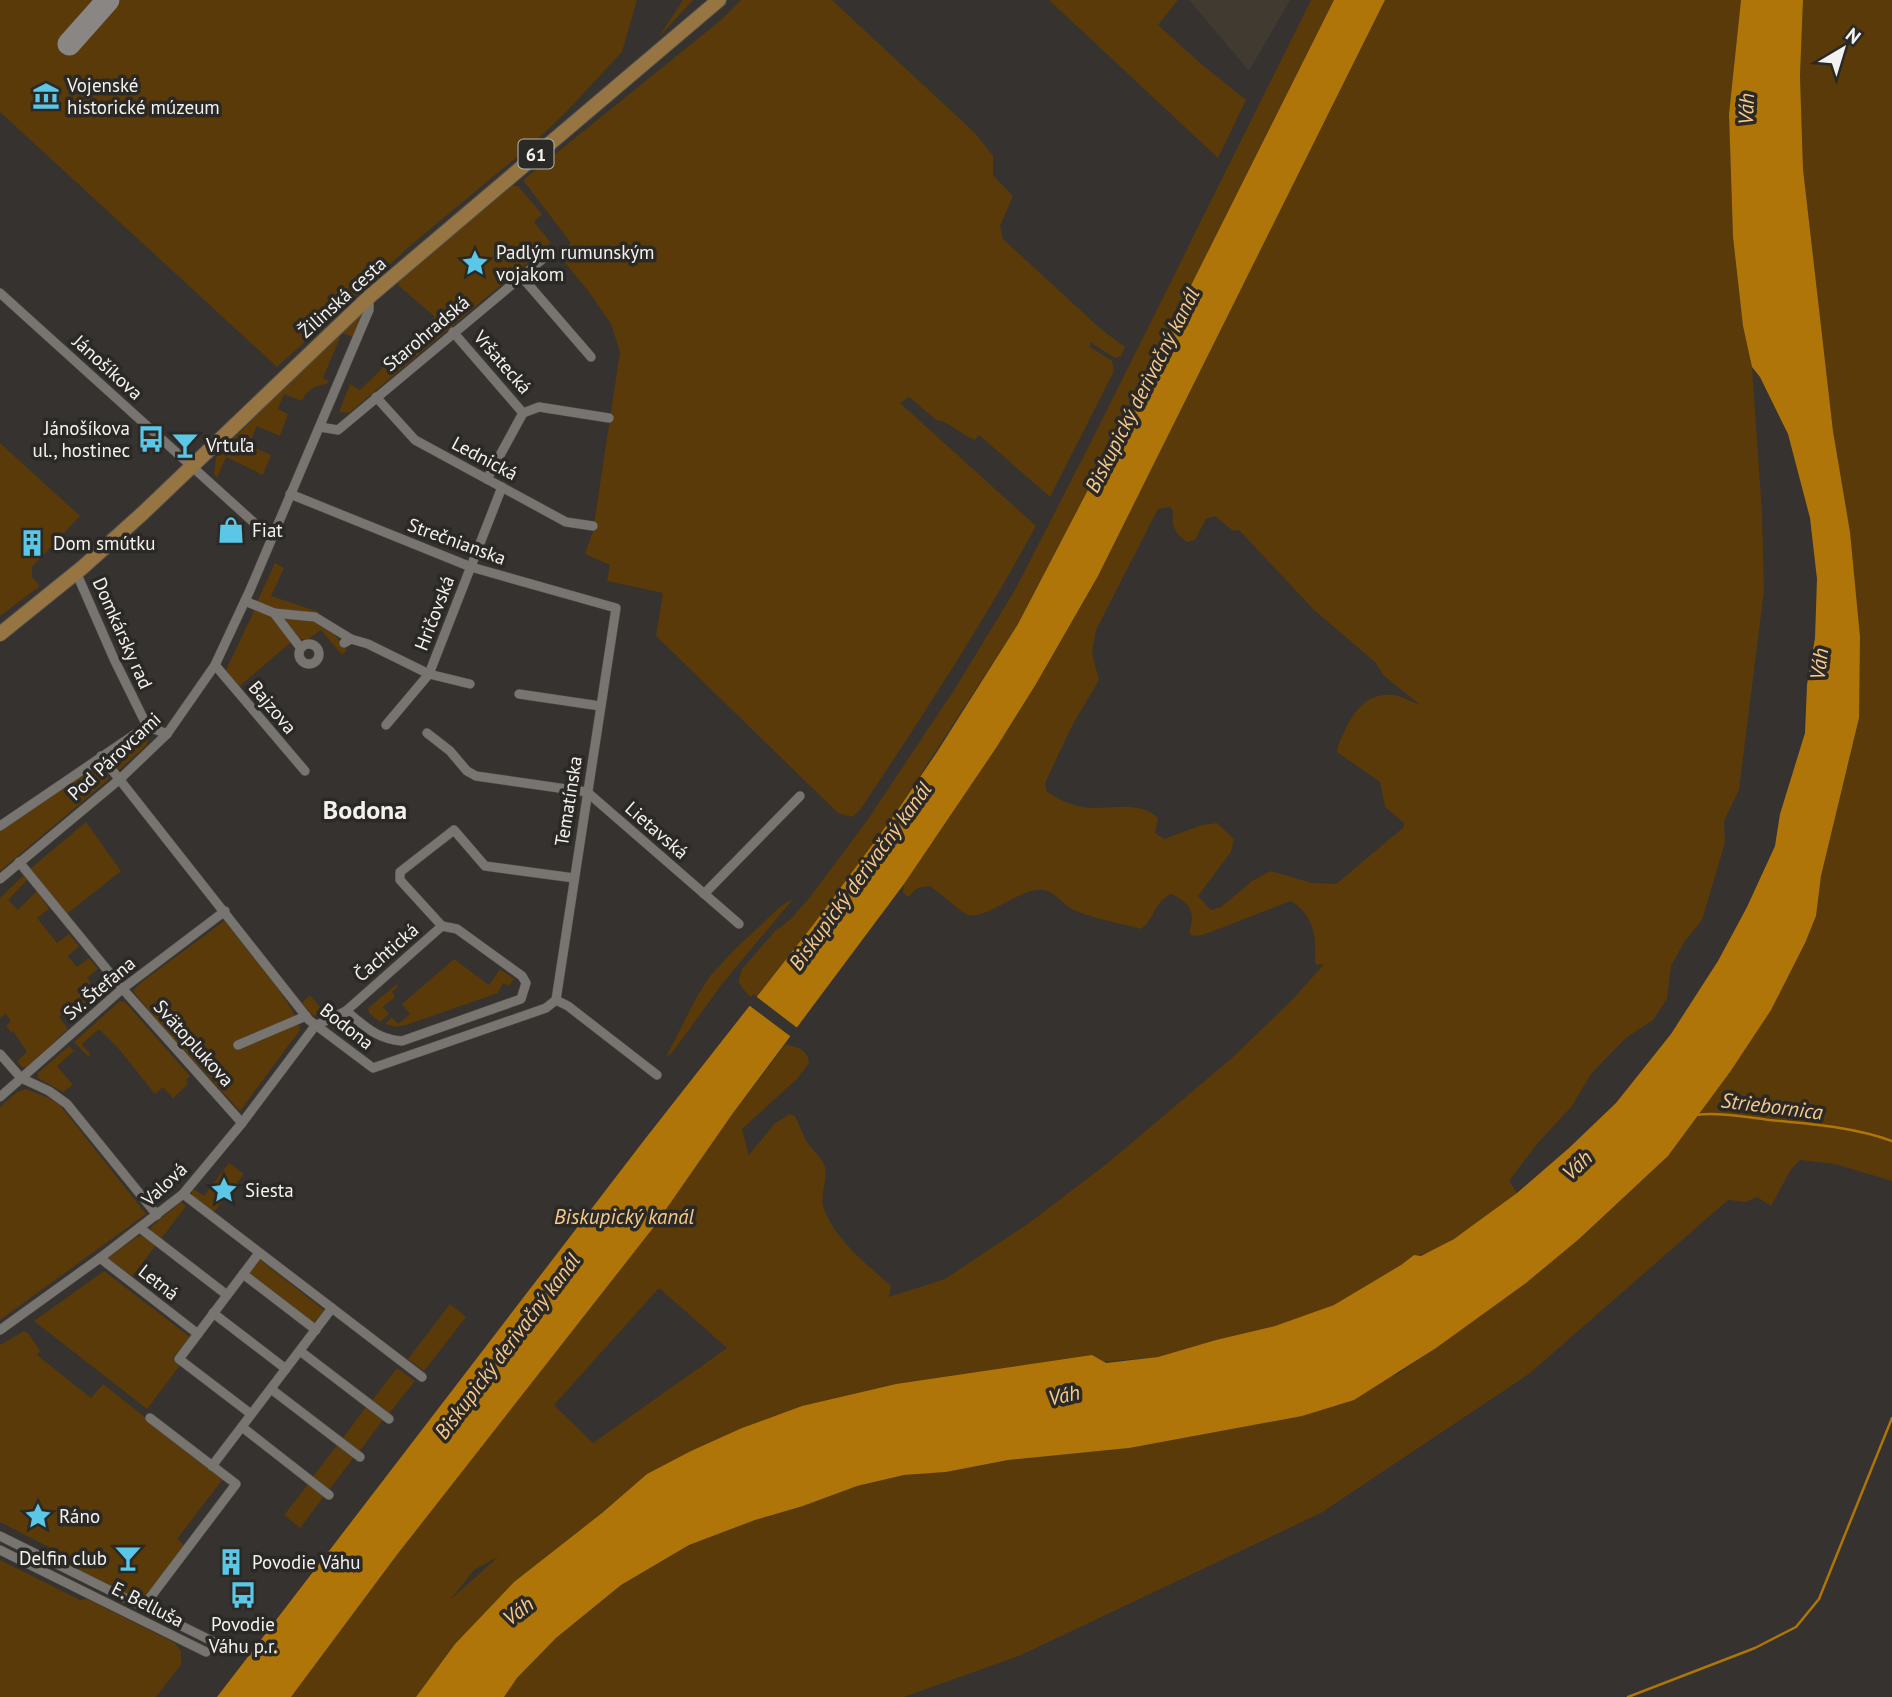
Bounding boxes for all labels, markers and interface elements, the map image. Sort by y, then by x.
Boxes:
north arrow [1808,14,1878,84]
text: N [1841,22,1866,49]
place label: Vojenské historické múzeum [66,73,220,119]
museum icon: Vojenské historické múzeum [31,81,61,111]
water label: Váh [1732,93,1760,125]
road number: 61 [518,140,554,168]
place label: Padlým rumunským vojakom [496,240,655,286]
place icon: Padlým rumunským vojakom [460,248,490,278]
street label: Žilinská cesta [293,251,391,343]
water label: Biskupický derivačný kanál [1079,283,1206,497]
street label: Starohradská [378,290,474,376]
street label: Vršatecká [468,325,537,399]
street label: Jánošíkova [67,329,148,405]
place label: Jánošíkova ul., hostinec [33,416,130,462]
bus stop icon: Jánošíkova ul., hostinec [136,424,166,454]
bar icon: Vrtuľa [170,430,200,460]
street label: Lednická [448,431,522,485]
place label: Vrtuľa [205,433,255,457]
street label: Strečnianska [405,512,509,570]
shop icon: Fiat [216,515,246,545]
place label: Fiat [252,518,283,542]
building icon: Dom smútku [17,528,47,558]
place label: Dom smútku [53,531,156,555]
street label: Hričovská [409,572,459,654]
street label: Domkársky rad [88,574,158,692]
water label: Váh [1804,646,1834,682]
street label: Bajzova [244,675,302,739]
street label: Pod Párovcami [62,707,166,805]
street label: Tematínska [549,754,587,848]
water label: Biskupický derivačný kanál [783,776,938,975]
district label: Bodona [323,793,407,826]
street label: Lietavská [620,796,694,864]
street label: Čachtická [349,918,423,986]
street label: Sv. Štefana [58,951,140,1025]
street label: Svätoplukova [149,995,239,1091]
street label: Bodona [315,998,379,1054]
water label: Striebornica [1720,1086,1825,1126]
water label: Váh [1556,1144,1598,1186]
street label: Valová [136,1157,192,1212]
place icon: Siesta [209,1175,239,1205]
place label: Siesta [245,1178,294,1202]
water label: Biskupický kanál [554,1203,694,1230]
water label: Biskupický derivačný kanál [428,1247,586,1444]
street label: Letná [134,1259,184,1305]
water label: Váh [1046,1378,1082,1412]
place icon: Ráno [23,1501,53,1531]
place label: Ráno [59,1504,100,1528]
bar icon: Delfin club [113,1543,143,1573]
place label: Delfin club [19,1546,107,1570]
building icon: Povodie Váhu [216,1547,246,1577]
place label: Povodie Váhu [252,1550,360,1574]
street label: E. Belluša [108,1576,188,1632]
bus stop icon: Povodie Váhu p.r. [228,1580,258,1610]
water label: Váh [497,1591,539,1631]
place label: Povodie Váhu p.r. [208,1612,277,1658]

